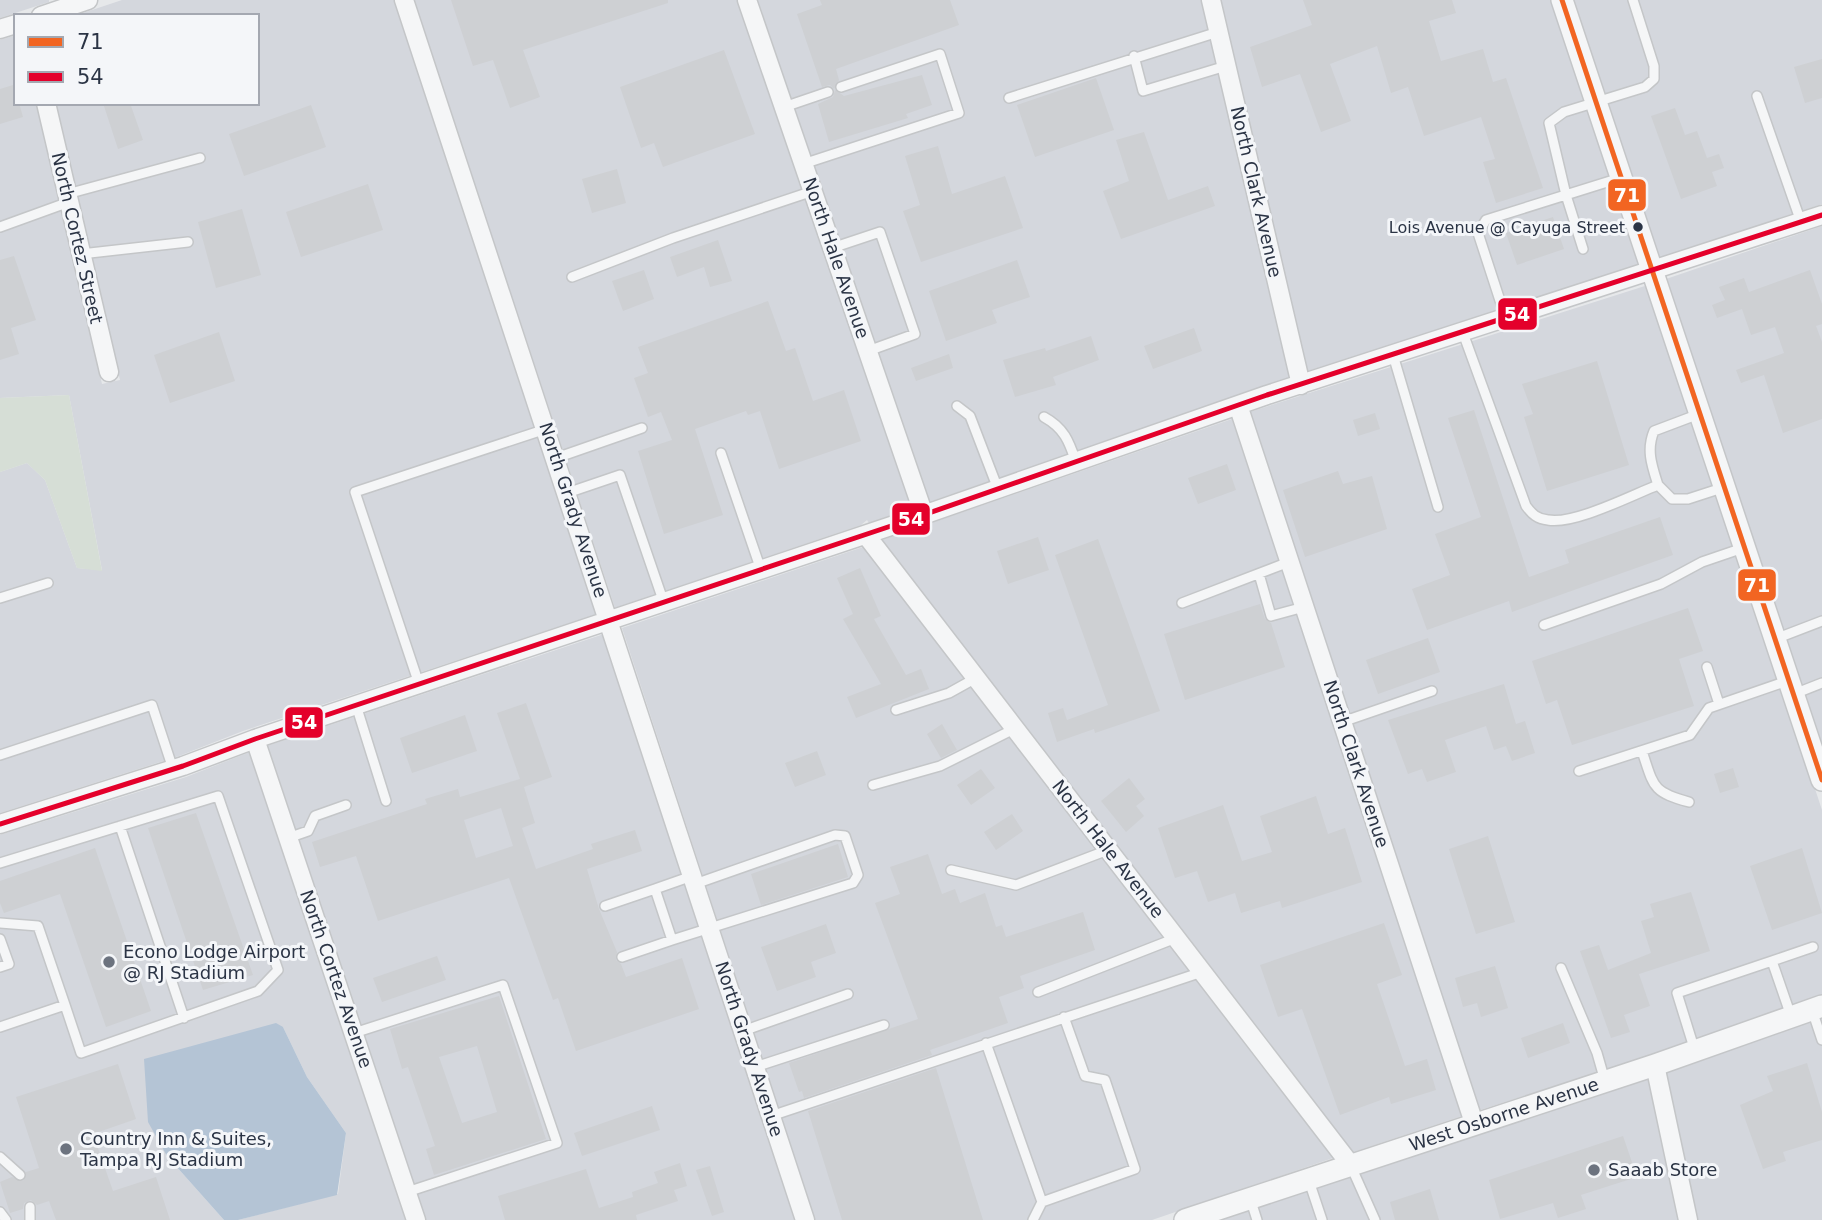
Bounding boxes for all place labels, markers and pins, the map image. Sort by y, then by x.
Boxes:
place label: Lois Avenue @ Cayuga Street [1389,218,1625,237]
marker: Lois Avenue @ Cayuga Street [1631,220,1645,234]
place label: Econo Lodge Airport @ RJ Stadium [123,941,305,983]
marker: Econo Lodge Airport @ RJ Stadium [101,954,117,970]
place label: Country Inn & Suites, Tampa RJ Stadium [79,1128,272,1170]
marker: Country Inn & Suites, Tampa RJ Stadium [58,1141,74,1157]
place label: Saaab Store [1608,1159,1717,1180]
marker: Saaab Store [1586,1162,1602,1178]

